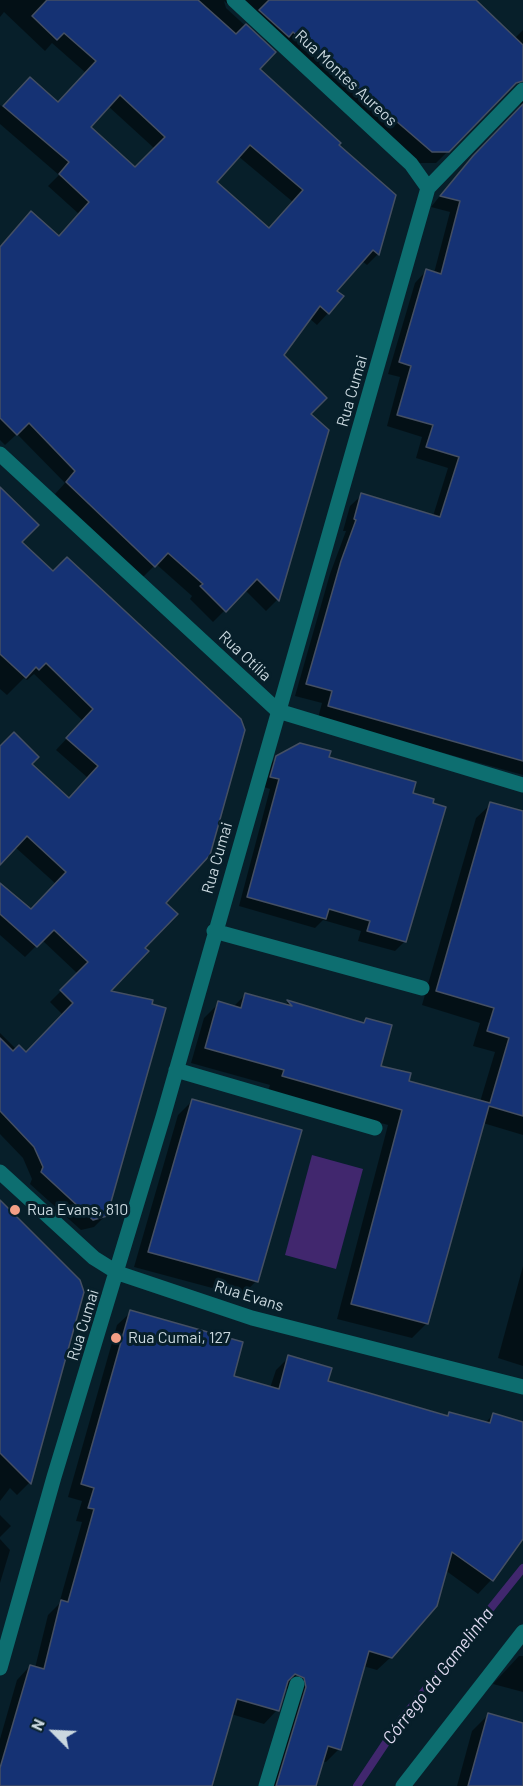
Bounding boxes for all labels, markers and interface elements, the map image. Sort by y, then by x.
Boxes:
street label: Rua Montes Aureos [291,26,401,130]
street label: Rua Cumai [333,353,371,429]
street label: Rua Otília [215,627,275,685]
street label: Rua Cumai [198,820,236,896]
place label: Rua Evans, 810 [27,1200,128,1220]
marker: Rua Evans, 810 [8,1203,22,1217]
street label: Rua Evans [212,1276,286,1316]
street label: Rua Cumai [63,1287,103,1363]
place label: Rua Cumai, 127 [128,1328,231,1348]
marker: Rua Cumai, 127 [109,1331,123,1345]
water label: Córrego da Gamelinha [378,1603,498,1749]
north arrow [24,1702,84,1762]
text: N [26,1716,48,1733]

